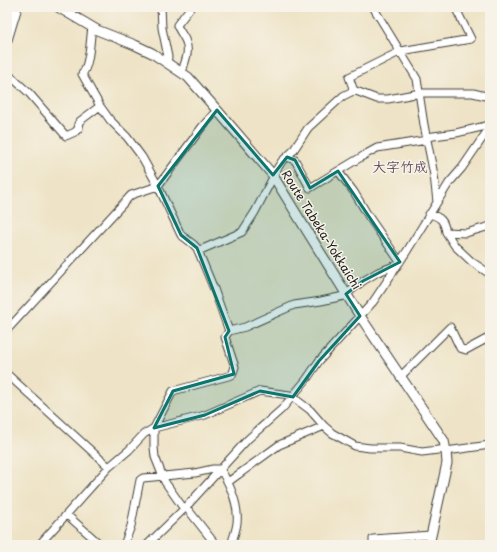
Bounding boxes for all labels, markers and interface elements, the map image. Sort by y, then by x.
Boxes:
district label: 大字竹成 [372,156,428,177]
street label: Route Tabeka-Yokkaichi [278,166,366,293]

